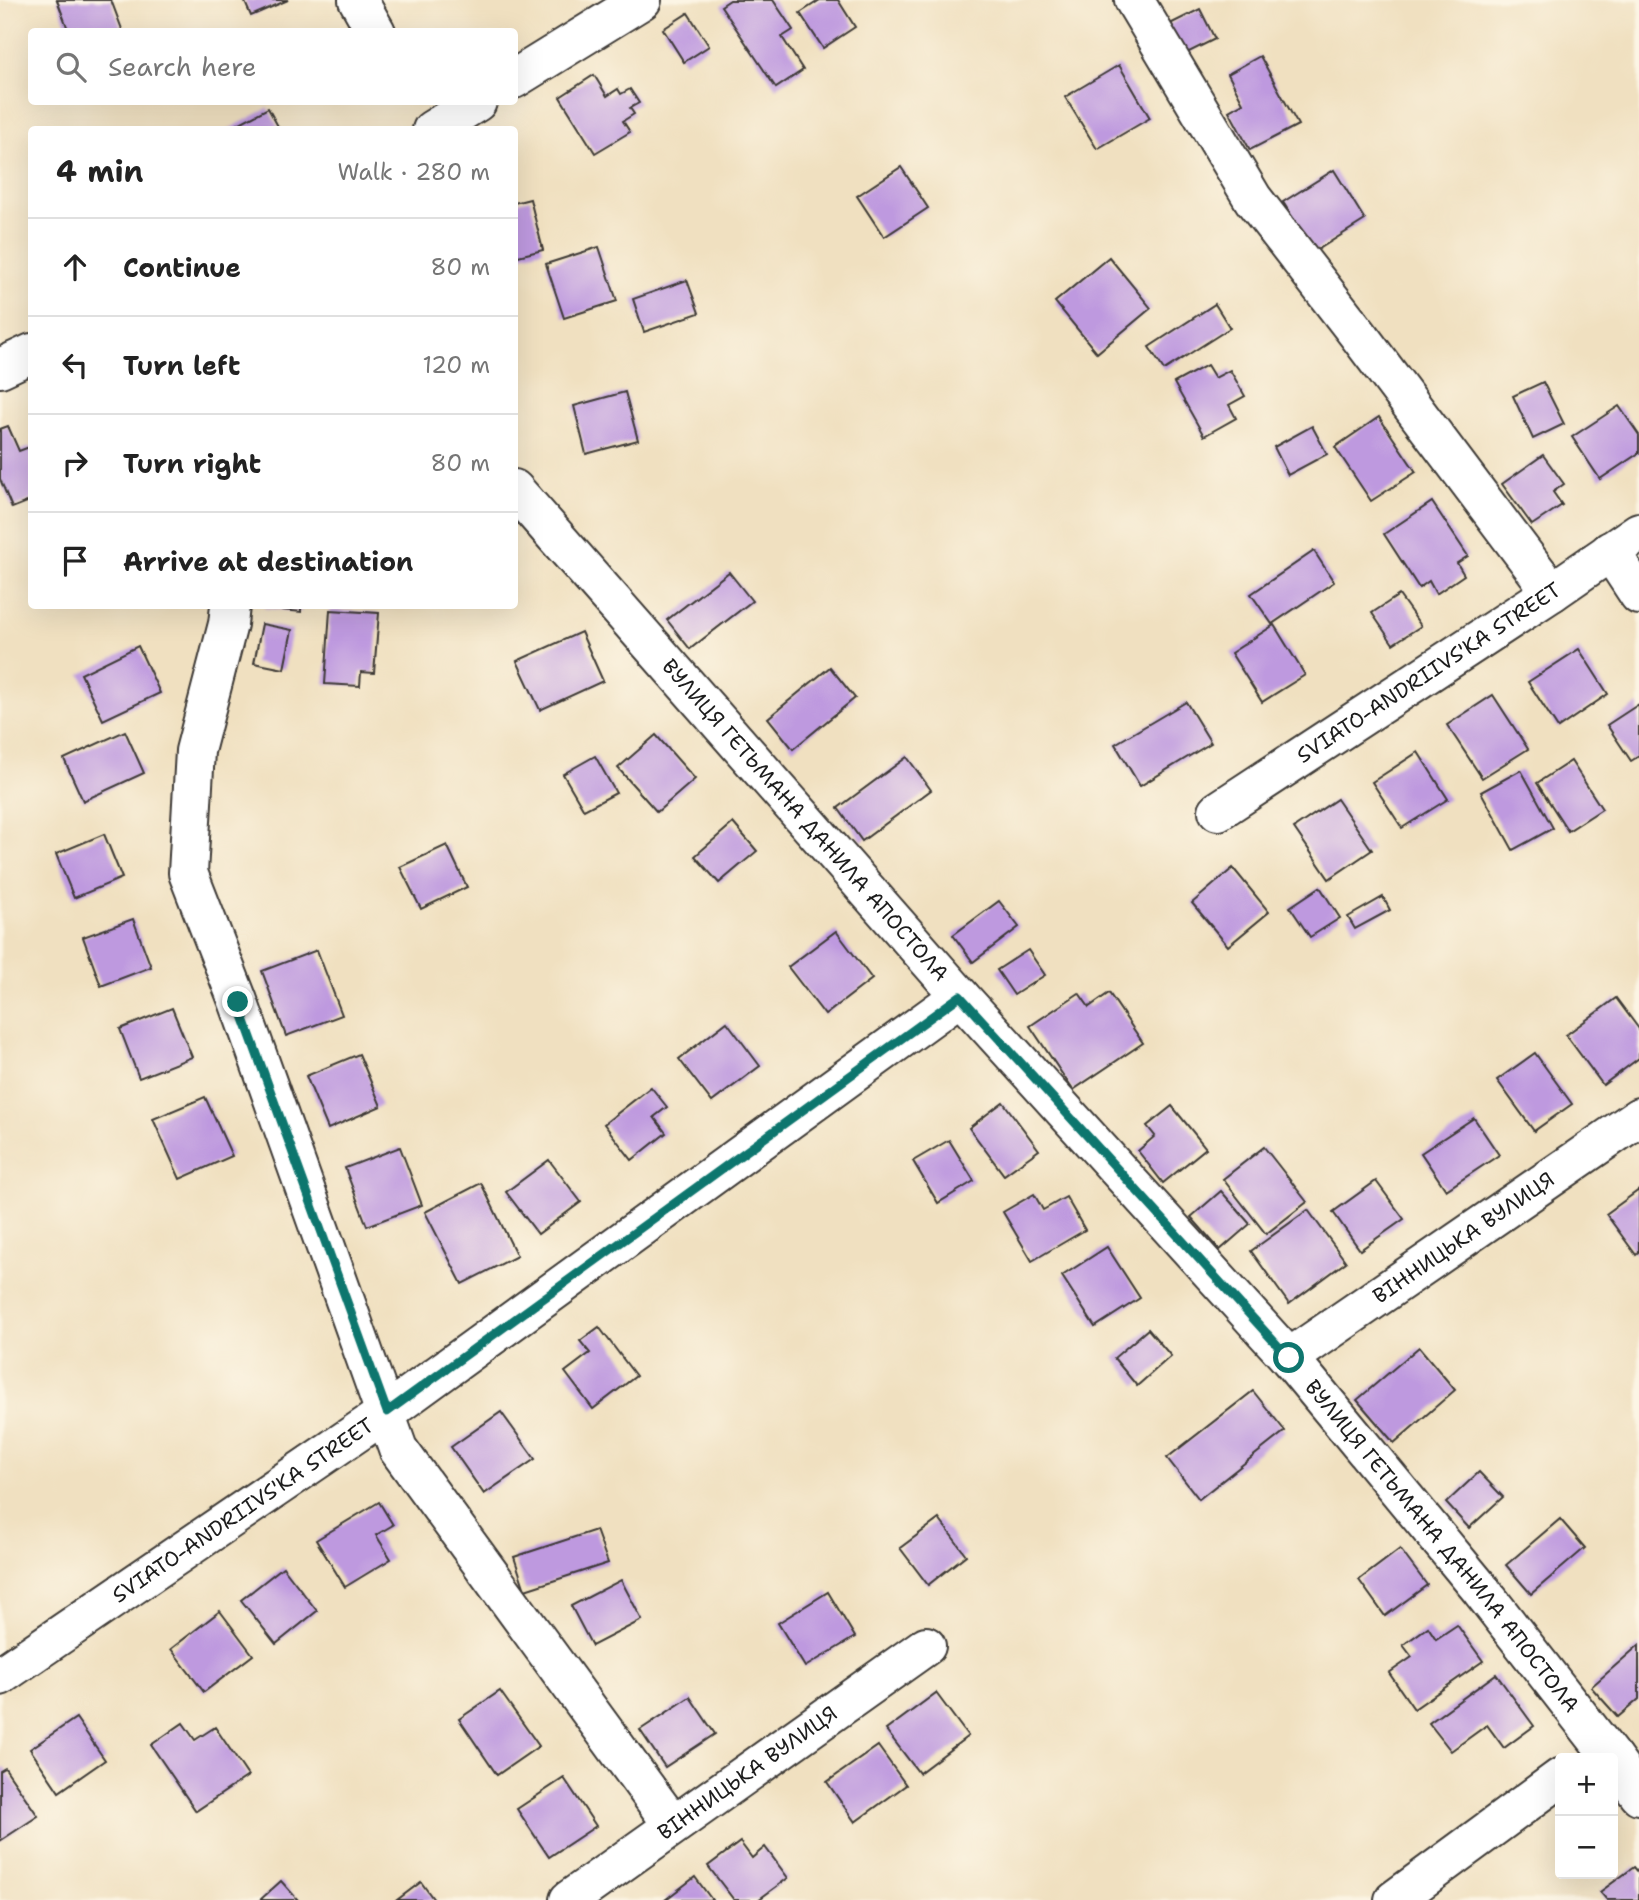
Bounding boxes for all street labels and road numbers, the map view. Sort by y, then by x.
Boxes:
street label: SVIATO-ANDRIIVS'KA STREET [1291,576,1566,770]
street label: ВУЛИЦЯ ГЕТЬМАНА ДАНИЛА АПОСТОЛА [656,653,955,987]
street label: ВІННИЦЬКА ВУЛИЦЯ [1367,1165,1560,1310]
street label: ВУЛИЦЯ ГЕТЬМАНА ДАНИЛА АПОСТОЛА [1299,1374,1585,1718]
street label: SVIATO-ANDRIIVS'KA STREET [107,1411,379,1609]
street label: ВІННИЦЬКА ВУЛИЦЯ [652,1700,843,1847]

